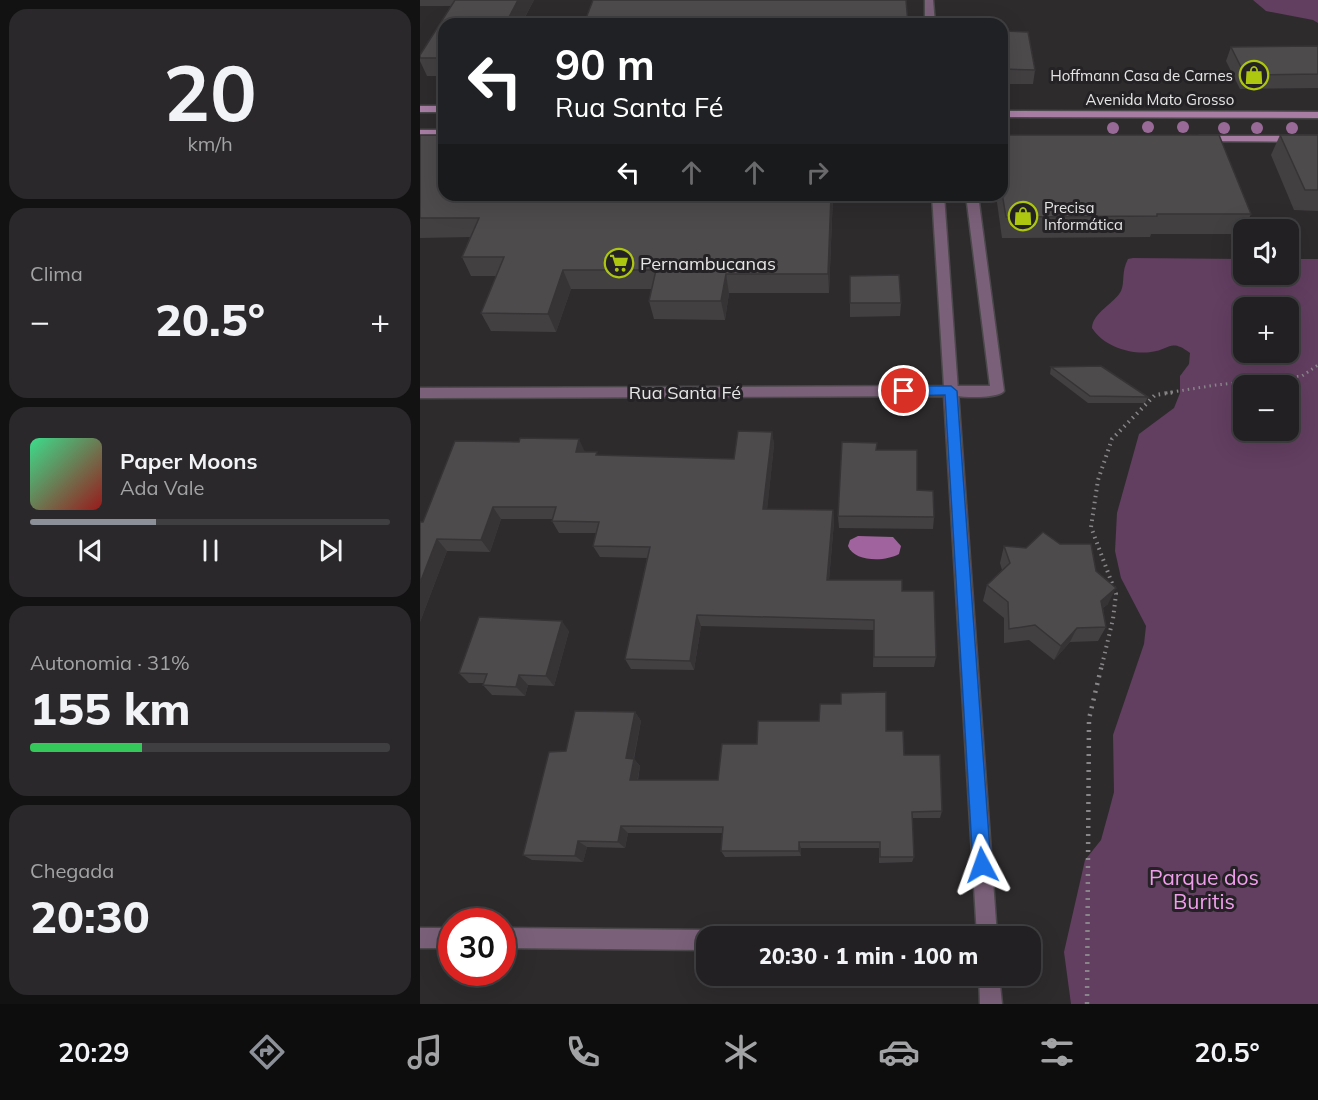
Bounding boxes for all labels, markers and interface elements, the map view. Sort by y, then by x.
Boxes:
text: 90 m [555,38,655,91]
icon: left [456,42,534,120]
text: 20 [163,43,257,141]
shop icon: Hoffmann Casa de Carnes [1238,59,1270,91]
place label: Hoffmann Casa de Carnes [1050,66,1233,85]
text: Rua Santa Fé [555,90,723,124]
street label: Avenida Mato Grosso [1086,90,1234,109]
text: km/h [187,131,233,156]
icon: left [612,156,645,189]
icon: ahead [675,156,708,189]
icon: ahead [738,156,771,189]
icon: right [801,156,834,189]
place label: Precisa Informática [1044,198,1123,234]
shop icon: Precisa Informática [1007,200,1039,232]
map controls [1233,219,1299,441]
button: sound [1233,219,1299,285]
supermarket icon: Pernambucanas [603,247,635,279]
place label: Pernambucanas [640,252,776,275]
text: Clima [30,261,83,286]
text: 20.5° [155,291,265,347]
button: + [1233,297,1299,363]
text: − [30,300,50,341]
text: + [370,300,390,341]
pin [878,365,929,416]
icon: arrive [887,374,920,407]
button: − [1233,375,1299,441]
street label: Rua Santa Fé [629,381,741,404]
text: Paper Moons [120,447,258,475]
text: Ada Vale [120,475,204,500]
icon: previous [74,534,107,567]
icon: pause [194,534,227,567]
icon: next [314,534,347,567]
text: Autonomia · 31% [30,650,190,675]
text: 155 km [30,680,191,736]
position arrow [950,833,1014,897]
text: Chegada [30,858,114,883]
park label: Parque dos Buritis [1149,864,1259,914]
text: 20:30 [30,888,150,944]
speed limit sign: 30 [438,908,516,986]
text: 20:30 · 1 min · 100 m [759,942,978,970]
icon: directions [246,1031,288,1073]
icon: music [404,1031,446,1073]
icon: phone [562,1031,604,1073]
icon: climate [720,1031,762,1073]
icon: car [878,1031,920,1073]
icon: filters [1036,1031,1078,1073]
text: 20:29 [58,1035,130,1069]
text: 20.5° [1194,1035,1260,1069]

